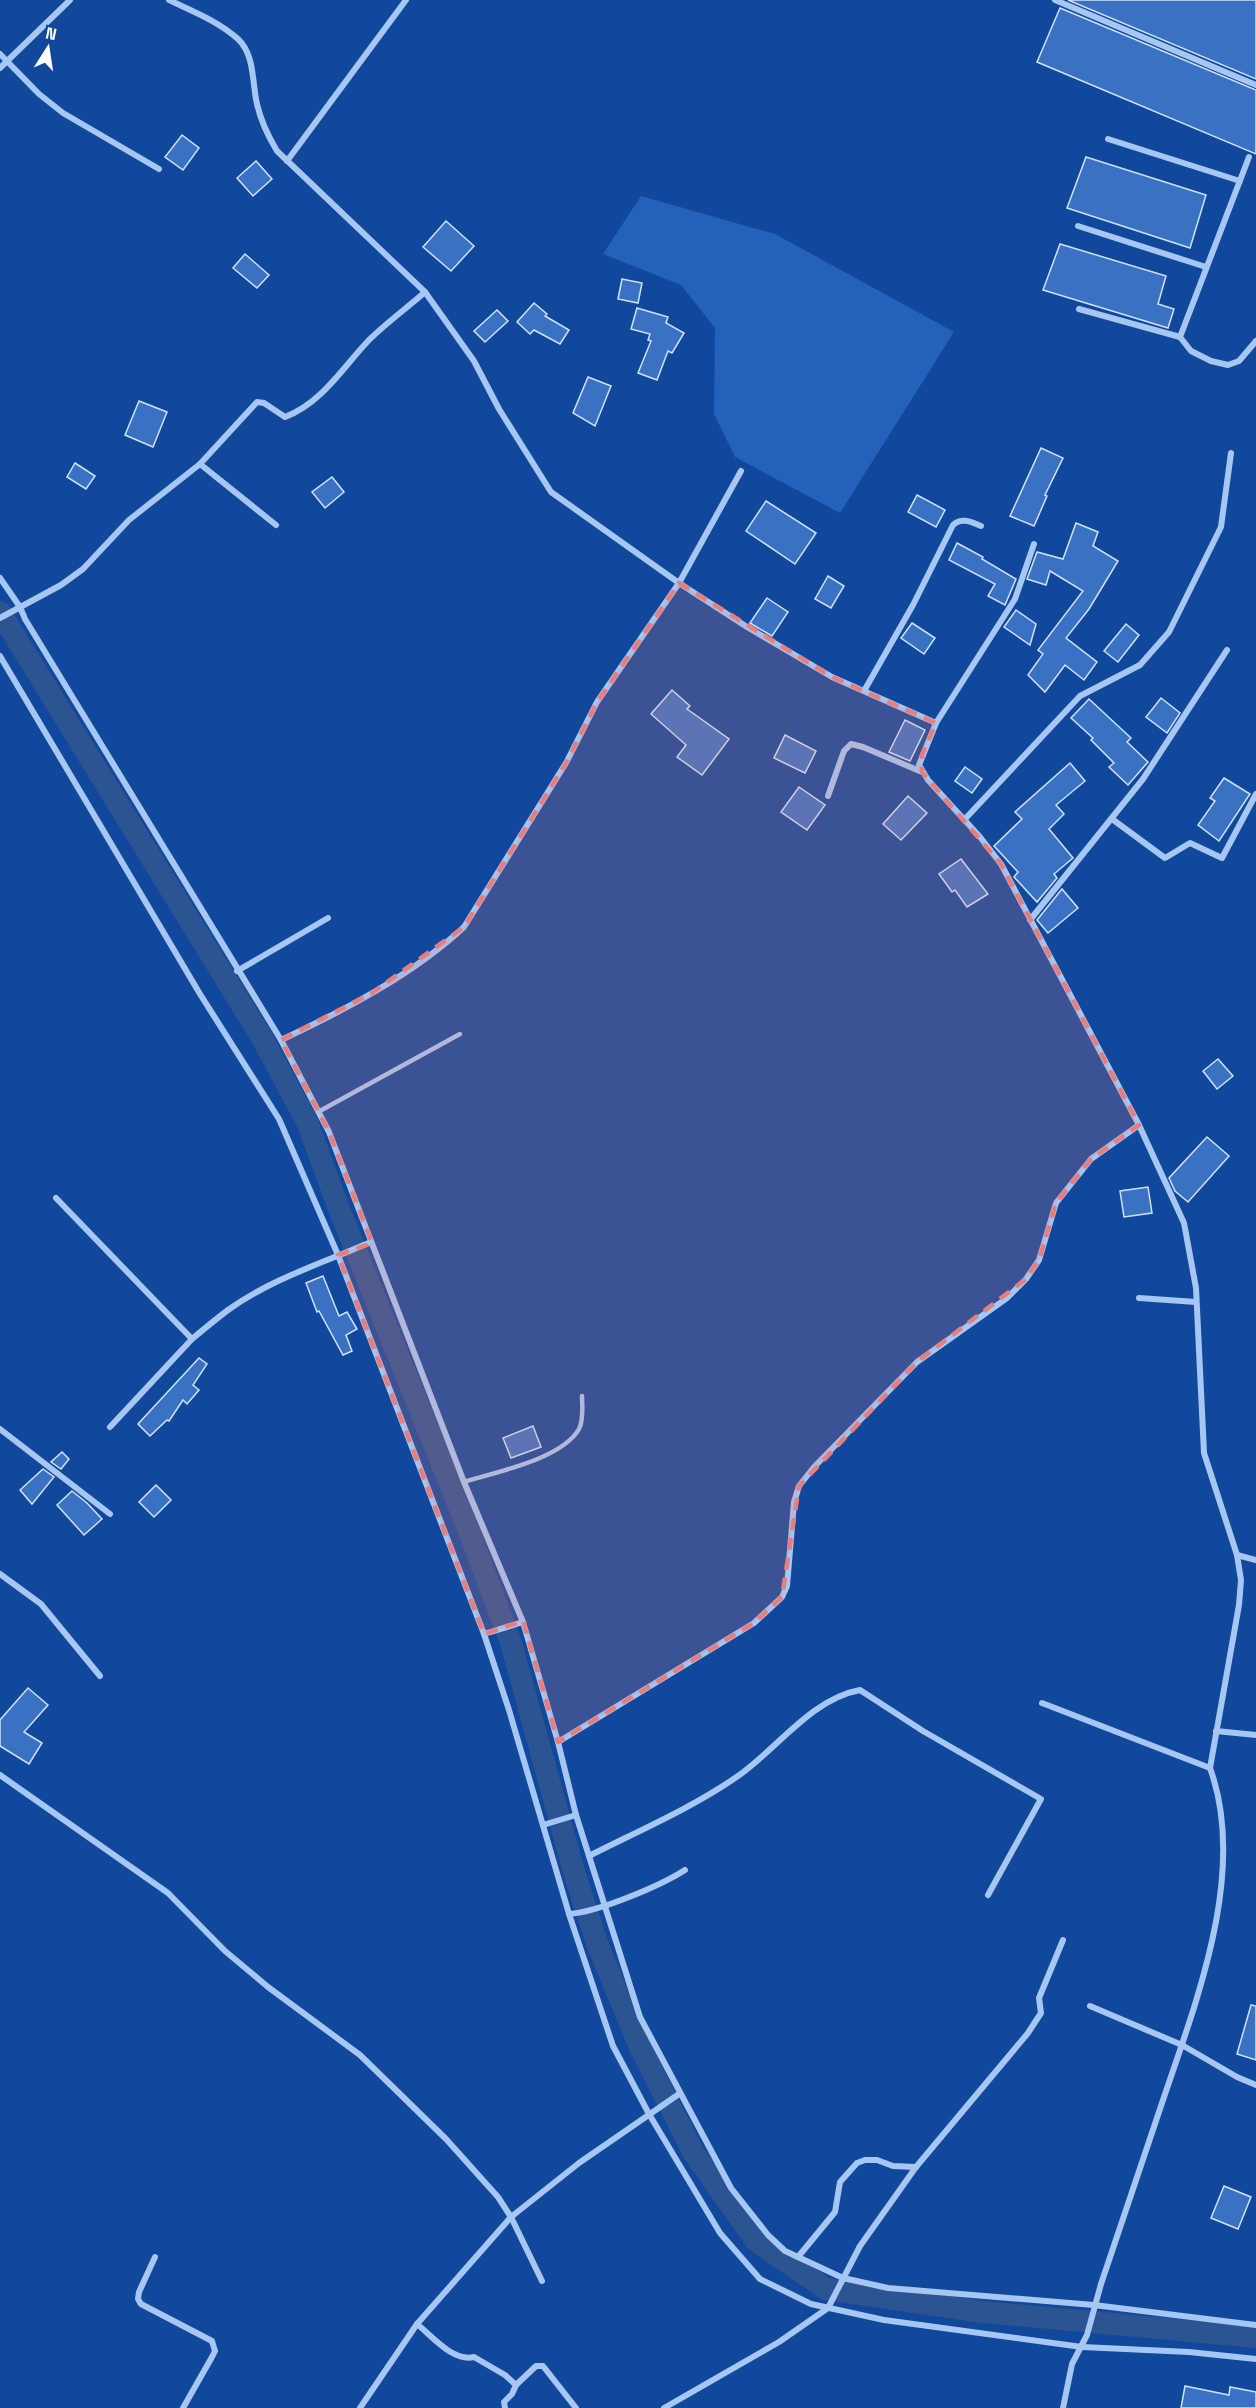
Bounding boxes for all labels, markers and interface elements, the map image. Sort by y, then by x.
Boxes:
north arrow [18,18,78,78]
text: N [44,22,58,45]

